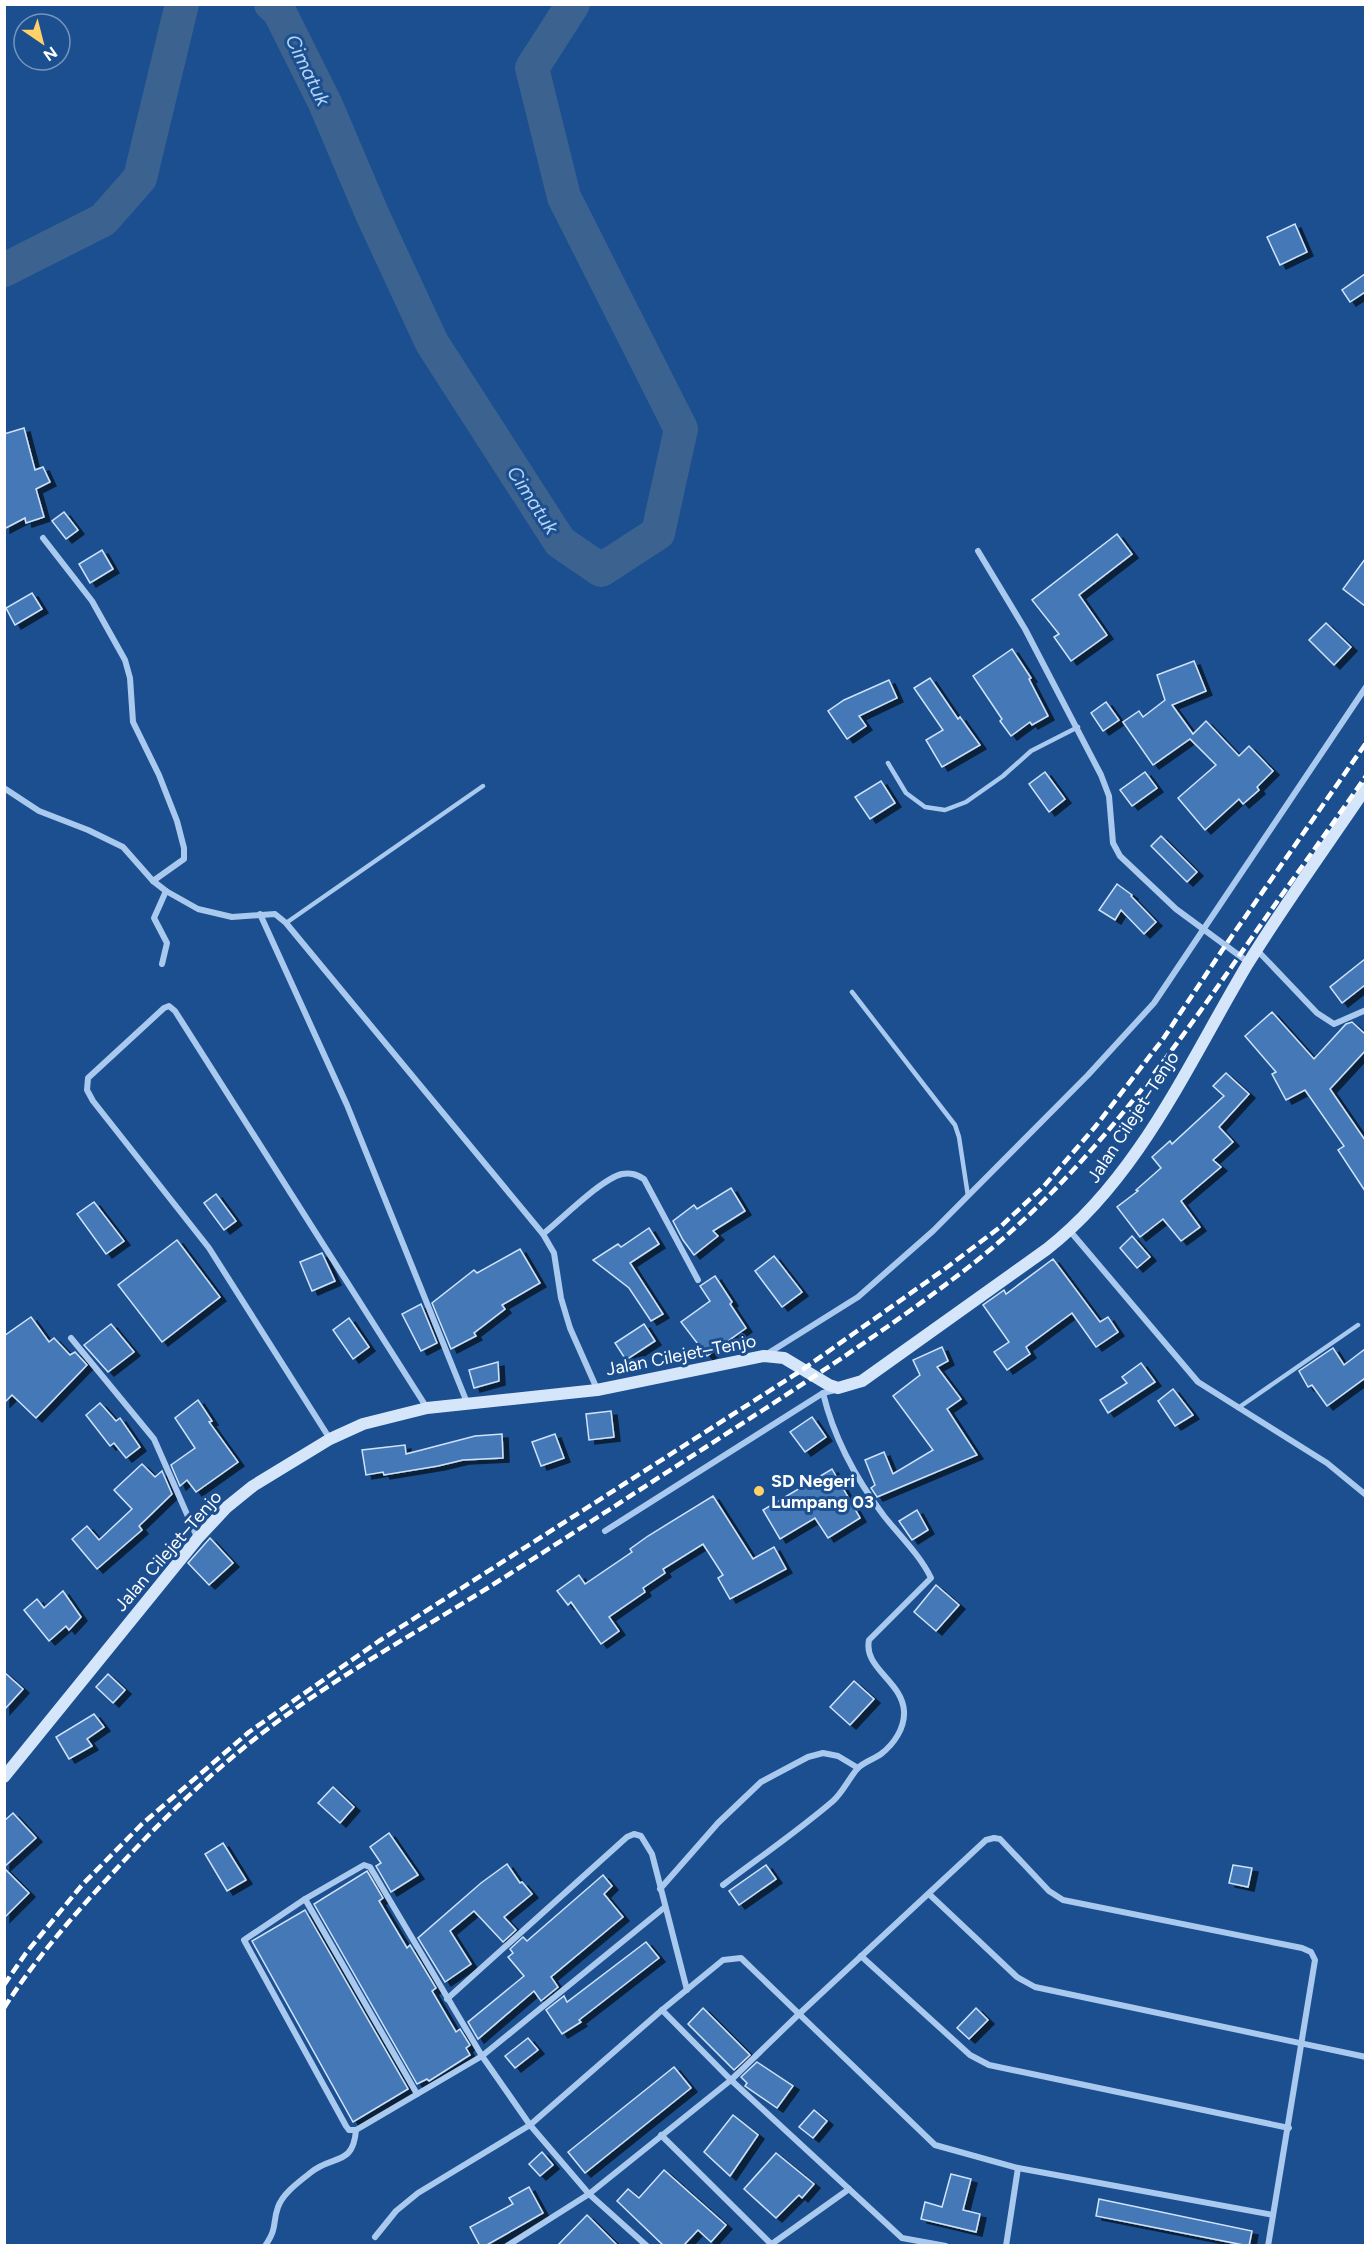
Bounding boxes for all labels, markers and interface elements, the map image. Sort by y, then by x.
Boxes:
north arrow [12,12,72,72]
water label: Cimatuk [280,30,336,111]
text: N [40,43,61,65]
water label: Cimatuk [502,461,565,540]
street label: Jalan Cilejet–Tenjo [1082,1047,1184,1187]
street label: Jalan Cilejet–Tenjo [604,1330,758,1380]
place label: SD Negeri Lumpang 03 [771,1470,874,1513]
marker: SD Negeri Lumpang 03 [752,1484,766,1498]
street label: Jalan Cilejet–Tenjo [110,1486,226,1616]

